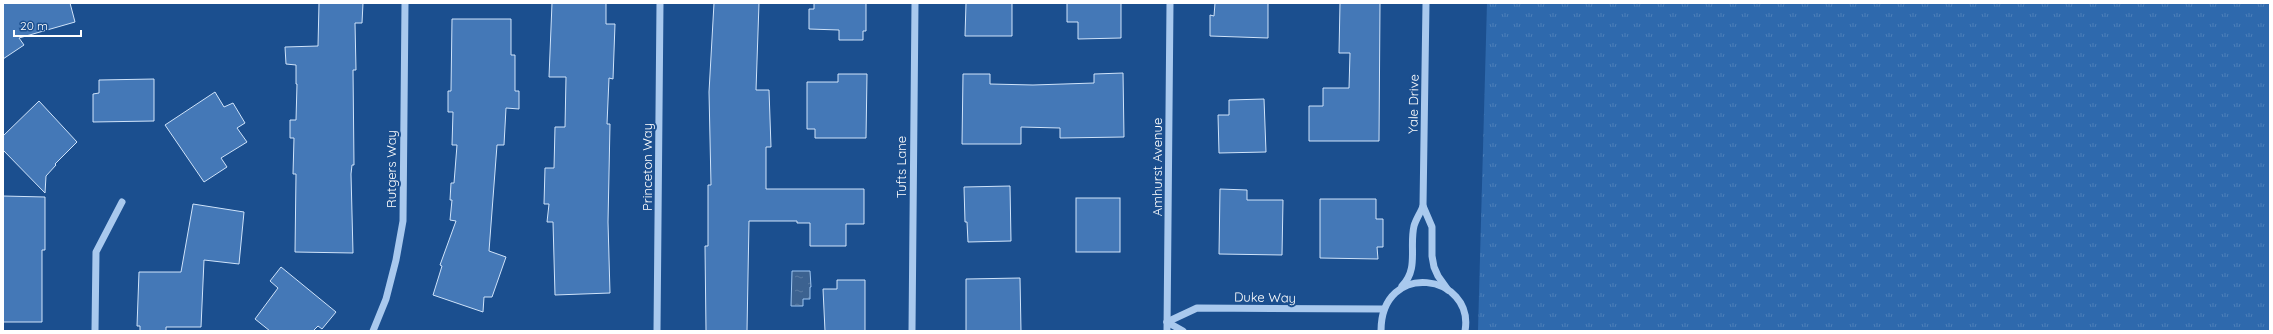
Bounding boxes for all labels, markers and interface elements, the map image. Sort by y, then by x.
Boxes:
scale bar [14,12,81,38]
text: 20 m [20,18,48,33]
street label: Yale Drive [1404,74,1422,134]
street label: Amhurst Avenue [1149,118,1165,216]
street label: Princeton Way [639,123,655,211]
street label: Rutgers Way [383,130,399,208]
street label: Tufts Lane [893,136,909,198]
street label: Duke Way [1234,288,1296,306]

